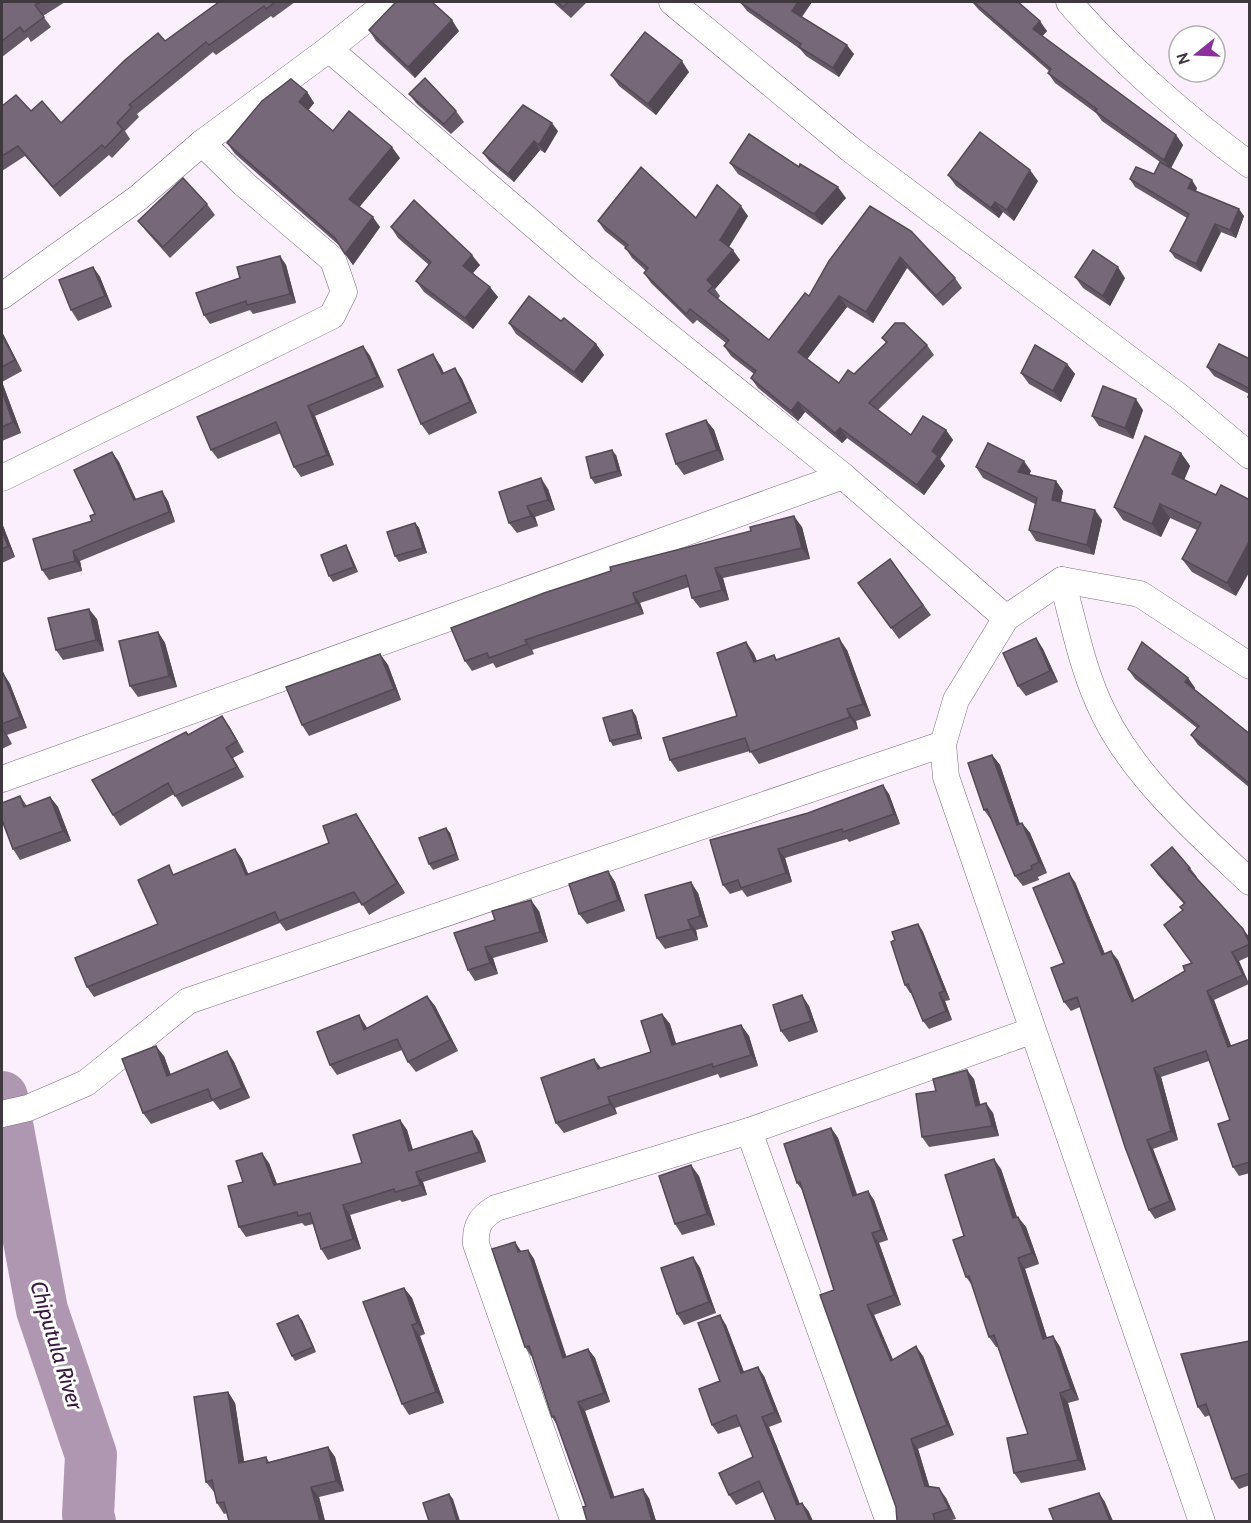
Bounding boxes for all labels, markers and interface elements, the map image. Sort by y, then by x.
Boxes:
north arrow [1167,24,1227,84]
text: N [1172,50,1194,67]
water label: Chiputula River [24,1278,89,1414]

